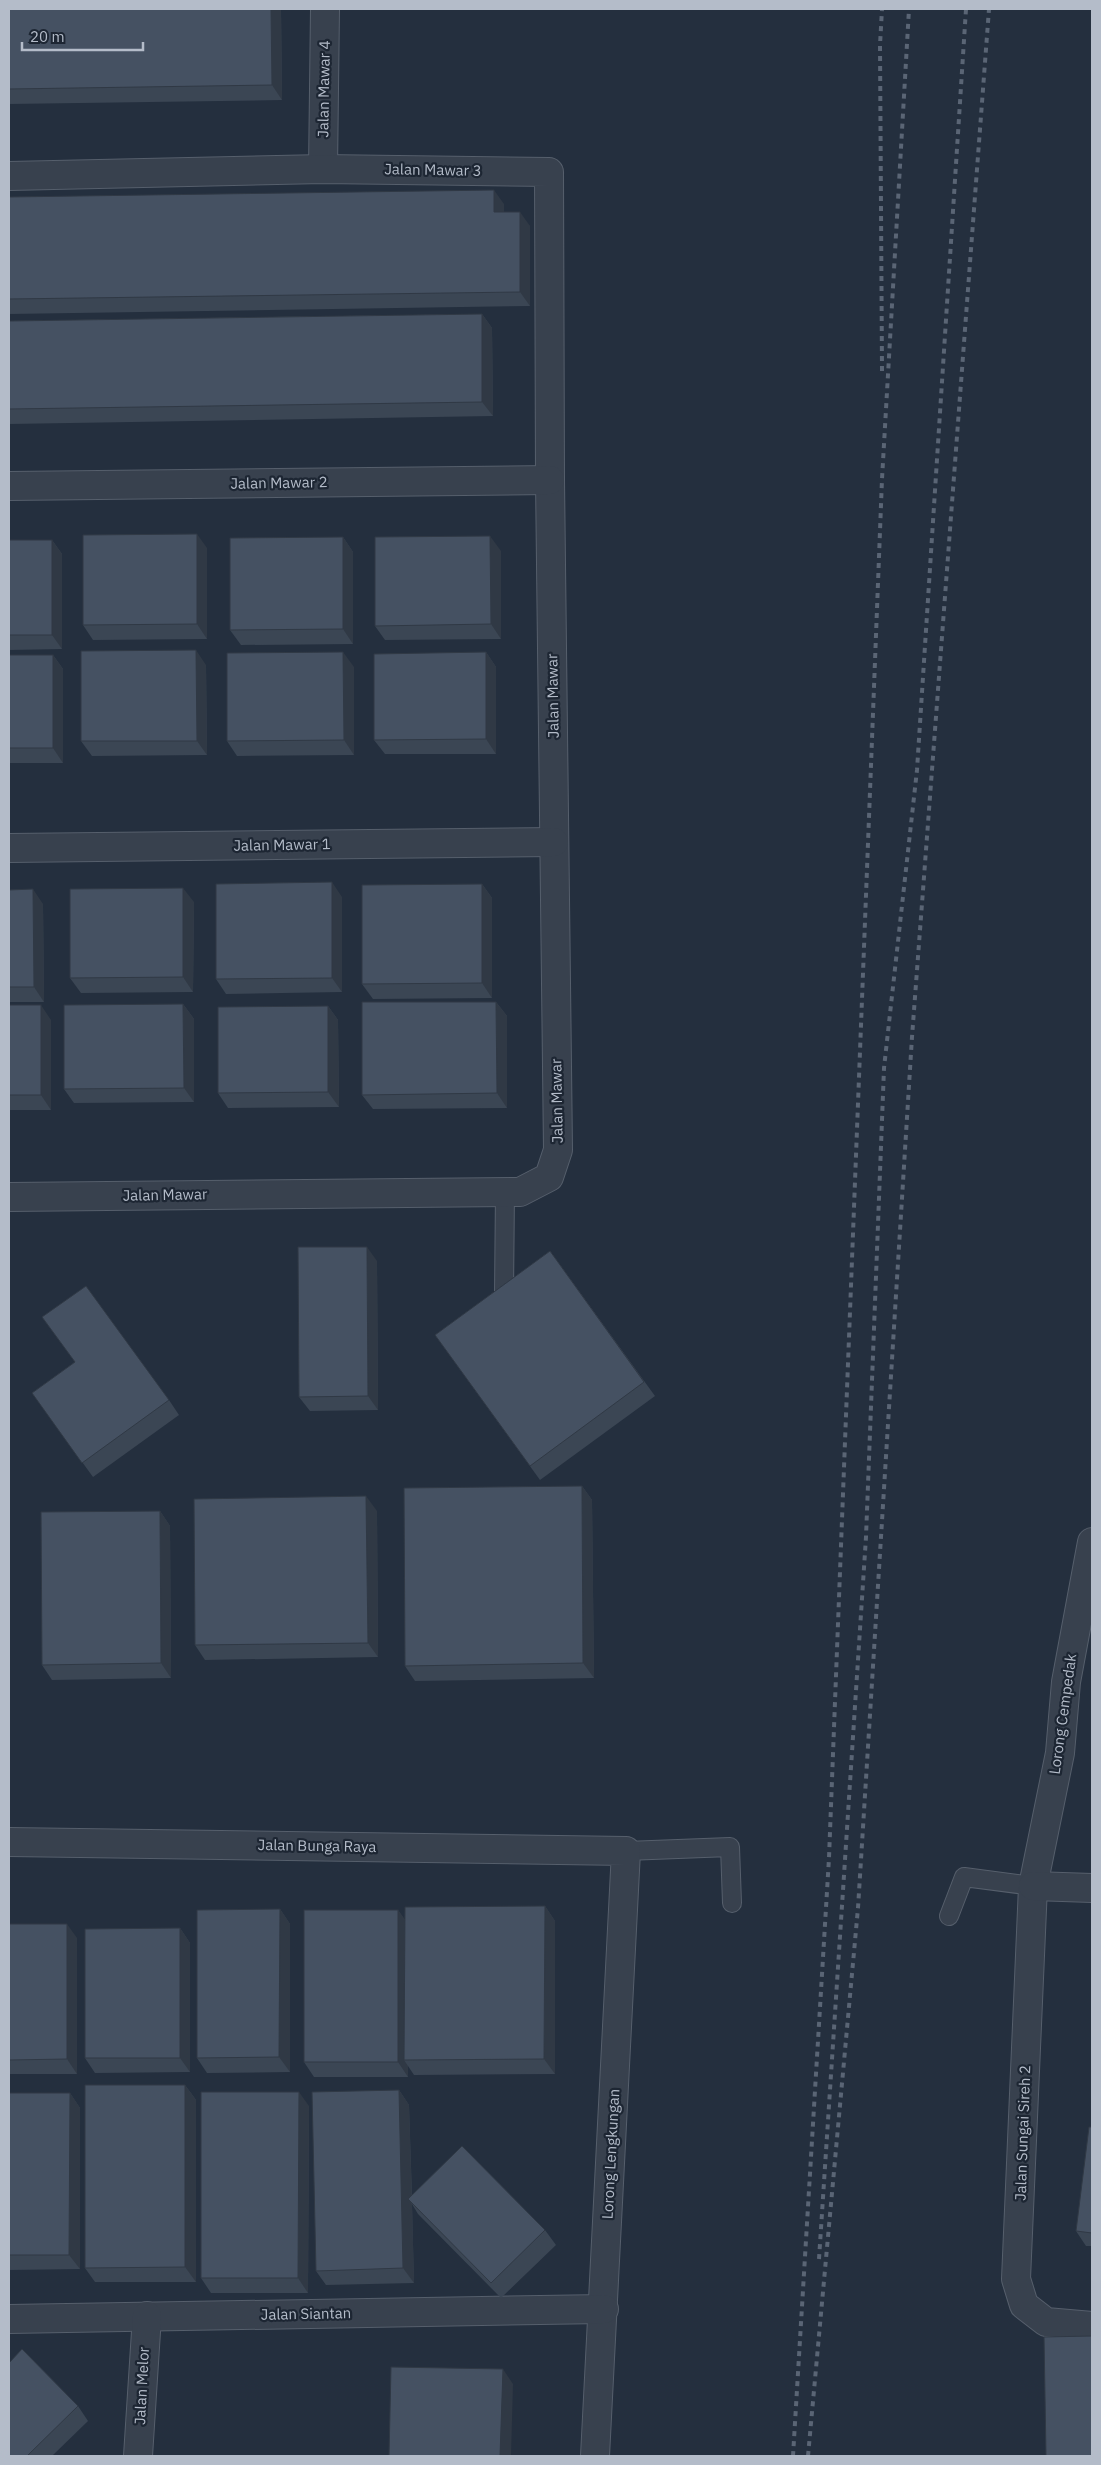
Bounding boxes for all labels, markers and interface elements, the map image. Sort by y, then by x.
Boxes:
scale bar [22,20,144,52]
text: 20 m [30,27,65,46]
street label: Jalan Mawar 4 [313,40,334,138]
street label: Jalan Mawar 3 [384,159,482,180]
street label: Jalan Mawar 2 [230,472,328,493]
street label: Jalan Mawar [542,653,563,739]
street label: Jalan Mawar 1 [233,834,331,855]
street label: Jalan Mawar [546,1058,567,1144]
street label: Jalan Mawar [122,1184,208,1205]
street label: Lorong Cempedak [1045,1652,1080,1776]
street label: Jalan Bunga Raya [257,1835,377,1856]
street label: Jalan Sungai Sireh 2 [1011,2065,1034,2201]
street label: Lorong Lengkungan [598,2088,623,2220]
street label: Jalan Siantan [261,2303,351,2324]
street label: Jalan Melor [130,2346,153,2426]

